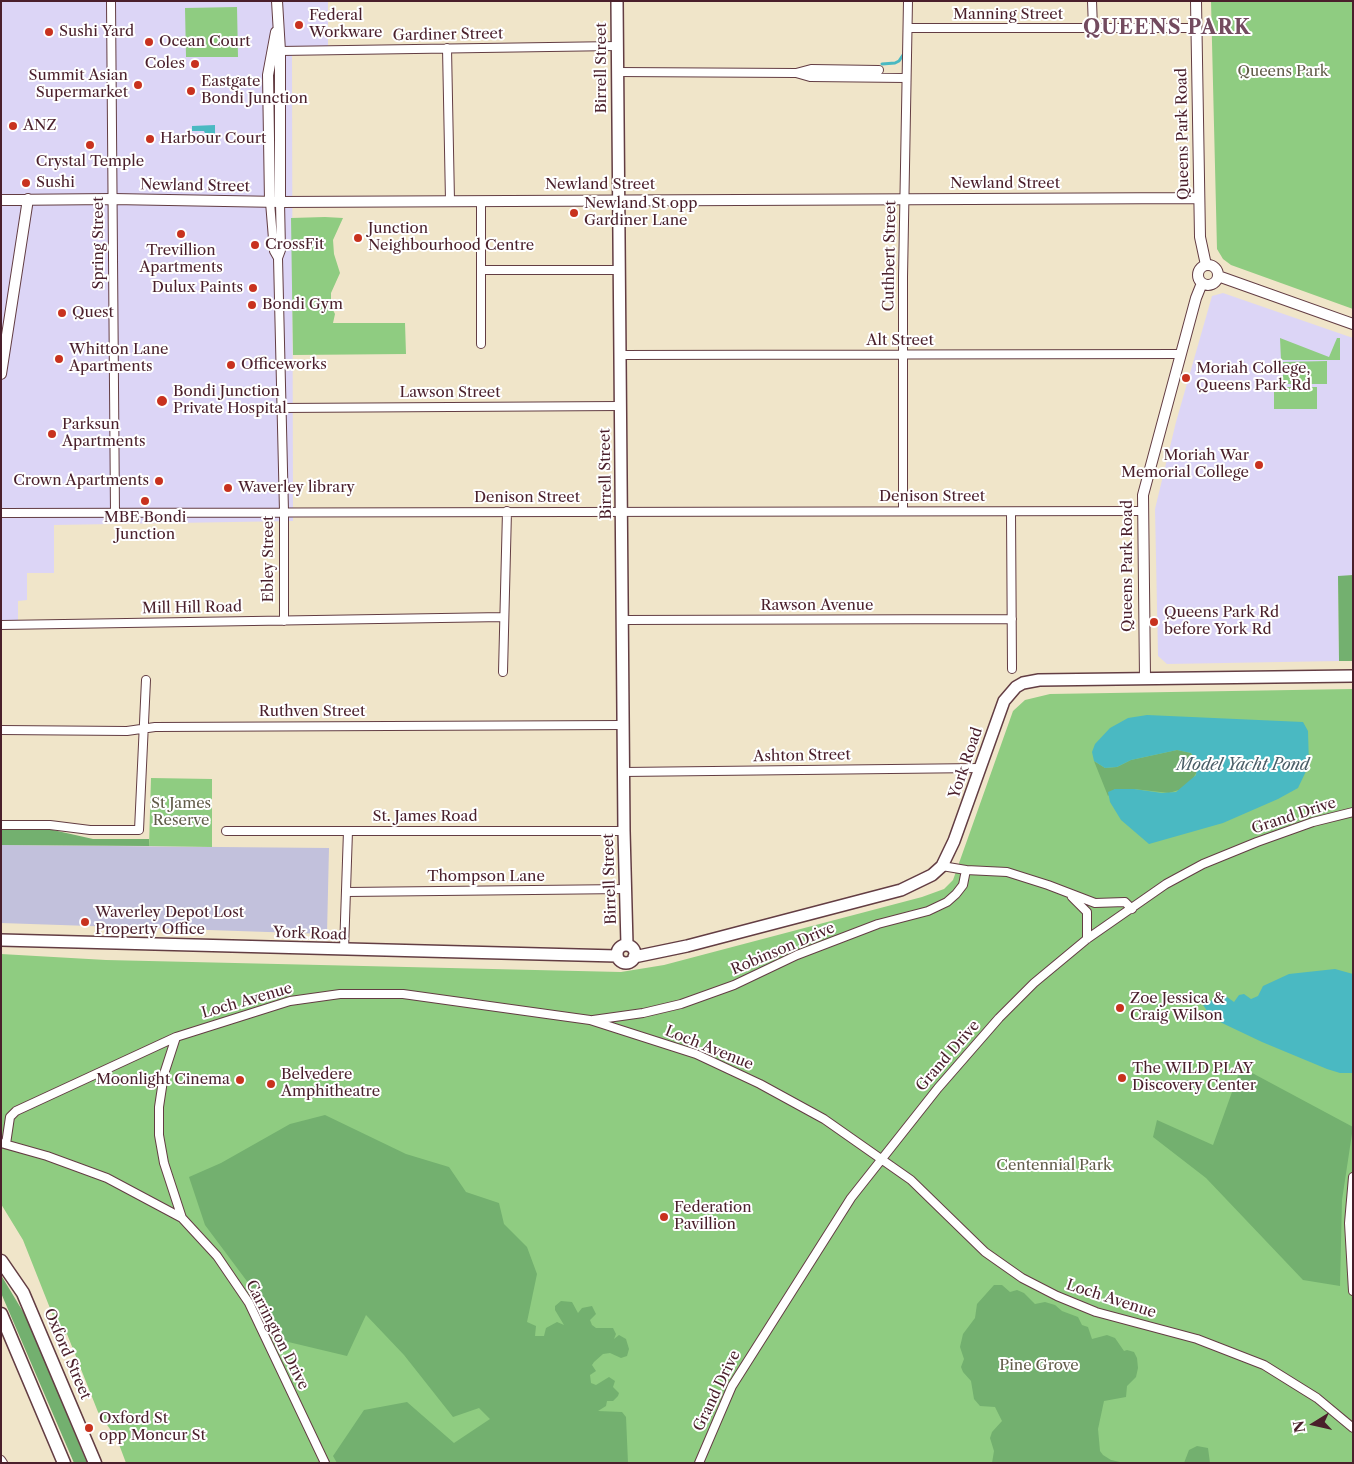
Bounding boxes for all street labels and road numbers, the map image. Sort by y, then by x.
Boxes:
street label: Manning Street [953,6,1063,24]
street label: Birrell Street [593,22,611,114]
street label: Gardiner Street [393,25,503,45]
street label: Queens Park Road [1173,68,1193,200]
street label: Newland Street [950,175,1060,193]
street label: Newland Street [140,176,250,196]
street label: Newland Street [545,176,655,194]
street label: Spring Street [90,197,108,289]
street label: Cuthbert Street [880,200,900,312]
street label: Alt Street [866,332,934,350]
street label: Lawson Street [399,384,501,402]
street label: Birrell Street [596,428,616,520]
street label: Denison Street [879,488,985,506]
street label: Denison Street [474,489,580,507]
street label: Queens Park Road [1119,500,1137,632]
street label: Ebley Street [260,516,278,602]
street label: Rawson Avenue [760,597,874,615]
street label: Mill Hill Road [142,598,242,618]
street label: Ruthven Street [259,703,365,721]
street label: York Road [945,725,987,801]
street label: Ashton Street [753,746,851,766]
street label: Grand Drive [1249,794,1339,838]
street label: St. James Road [372,808,478,826]
street label: Birrell Street [599,833,621,925]
street label: Thompson Lane [427,868,545,886]
street label: Robinson Drive [728,919,838,979]
street label: York Road [273,924,347,944]
street label: Loch Avenue [200,979,294,1023]
street label: Grand Drive [912,1017,984,1095]
street label: Loch Avenue [662,1022,756,1074]
street label: Loch Avenue [1064,1276,1158,1322]
street label: Carrington Drive [242,1277,312,1393]
street label: Oxford Street [40,1306,94,1402]
street label: Grand Drive [690,1348,744,1434]

